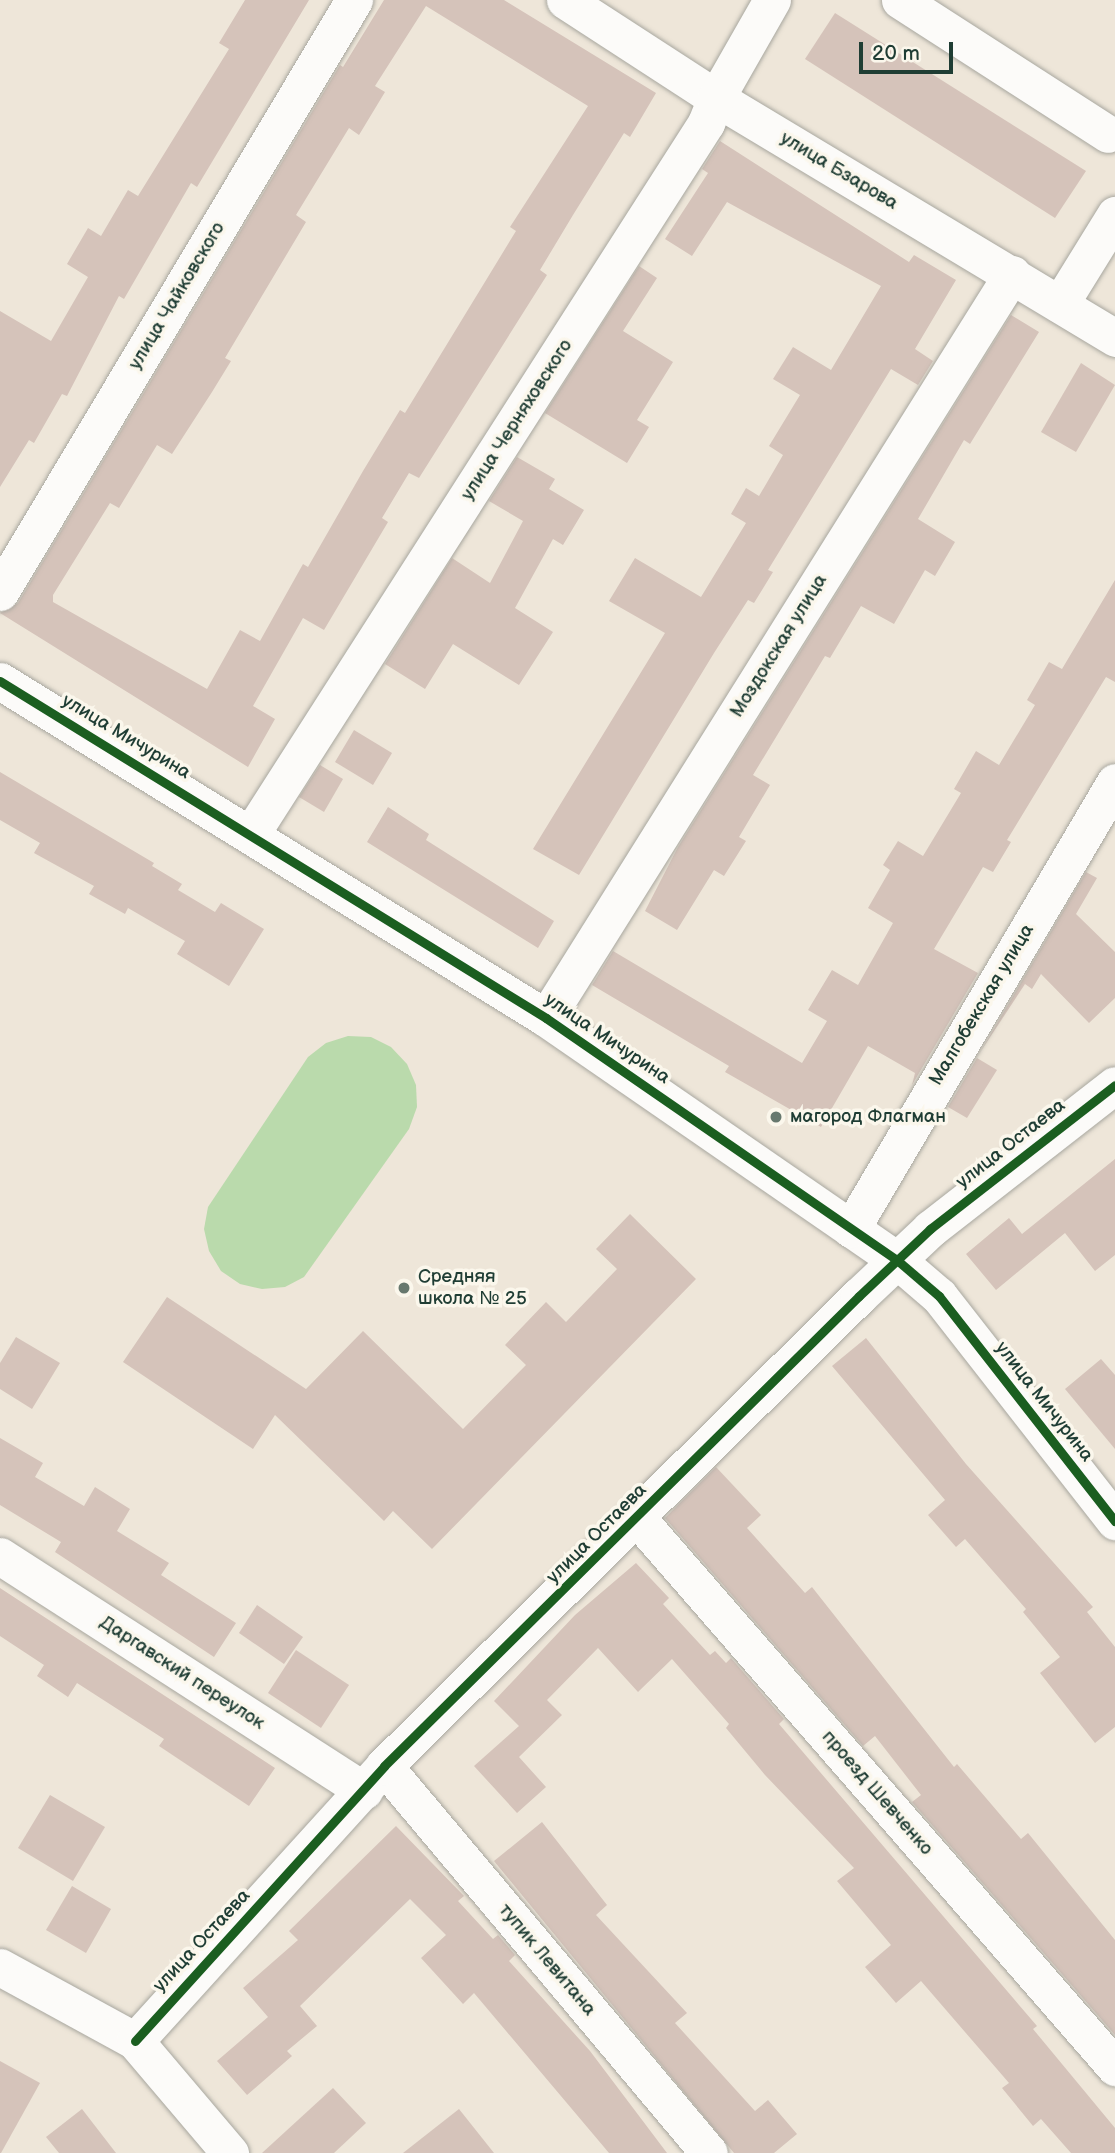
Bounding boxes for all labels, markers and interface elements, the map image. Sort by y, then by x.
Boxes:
scale bar [863,28,958,72]
text: 20 m [872,41,920,66]
street label: улица Бзарова [776,127,902,215]
street label: улица Чайковского [124,218,230,374]
street label: улица Черняховского [456,335,578,505]
street label: Моздокская улица [726,570,832,722]
street label: улица Мичурина [58,690,194,784]
street label: Малгобекская улица [925,920,1039,1090]
street label: улица Мичурина [540,989,674,1089]
street label: улица Остаева [952,1094,1070,1194]
place label: магород Флагман [790,1106,946,1128]
marker: магород Флагман [768,1109,784,1125]
place label: Средняя школа № 25 [418,1266,527,1310]
marker: Средняя школа № 25 [396,1280,412,1296]
street label: улица Мичурина [990,1337,1098,1467]
street label: улица Остаева [542,1479,652,1589]
street label: Даргавский переулок [95,1611,269,1735]
street label: проезд Шевченко [817,1726,937,1860]
street label: улица Остаева [149,1885,255,1997]
street label: тупик Левитана [493,1899,601,2021]

